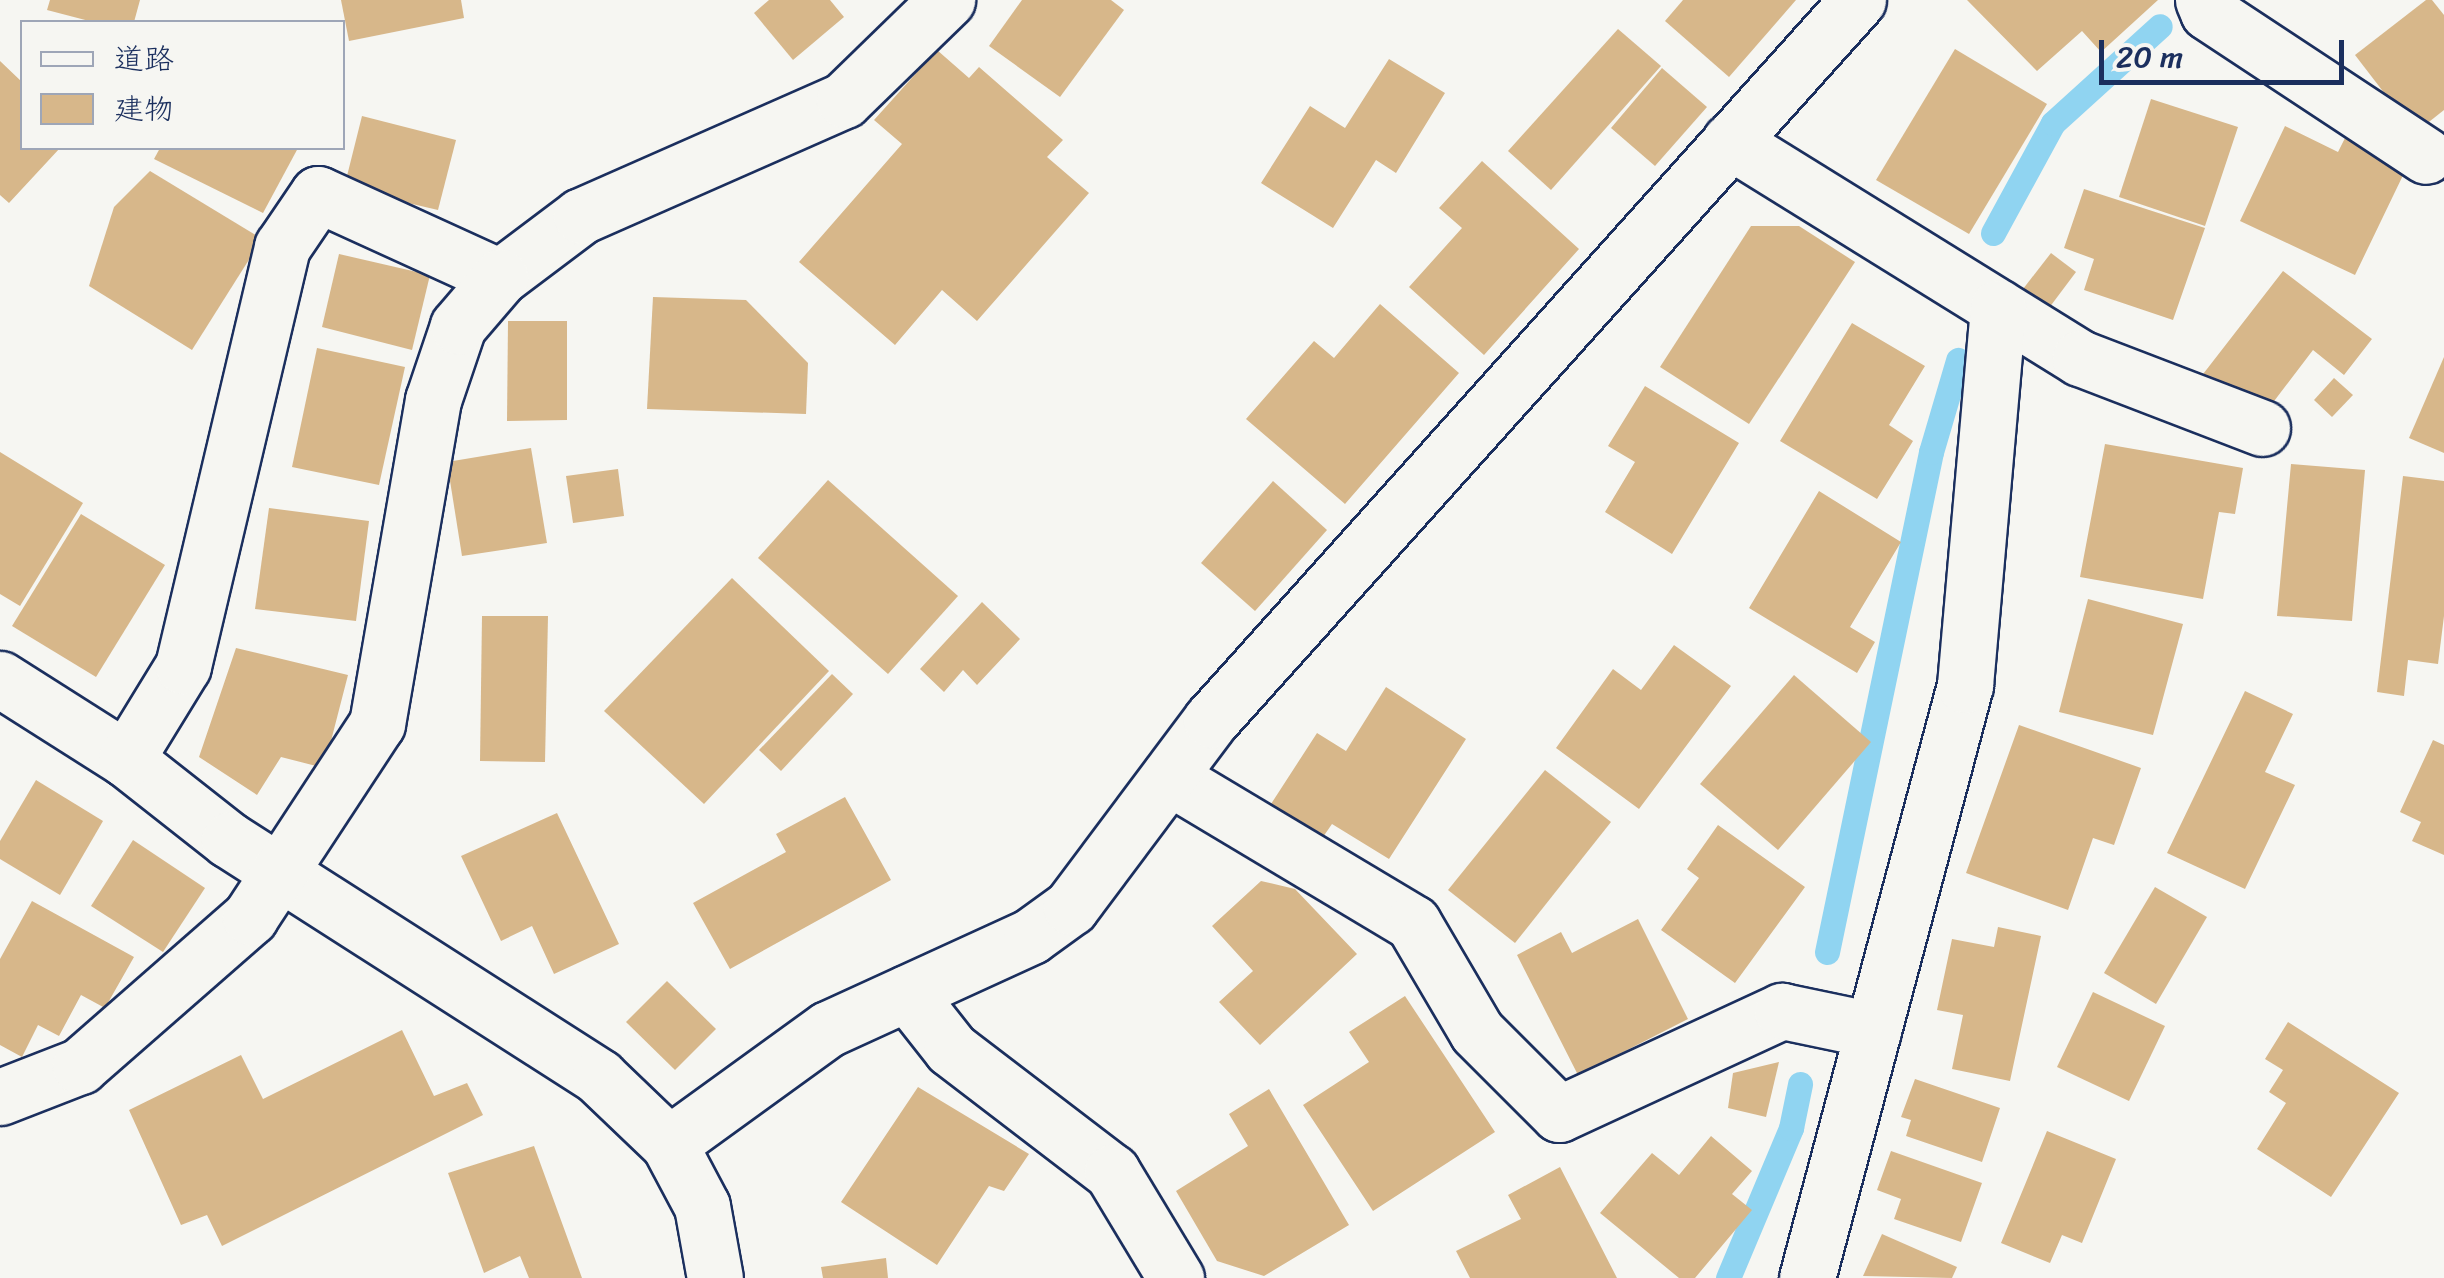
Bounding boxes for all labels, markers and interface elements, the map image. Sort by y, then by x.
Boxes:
legend [20,20,345,150]
scale bar [2104,20,2349,82]
text: 20 m [2116,30,2183,84]
text: 道路 [114,32,174,86]
text: 建物 [114,82,174,136]

